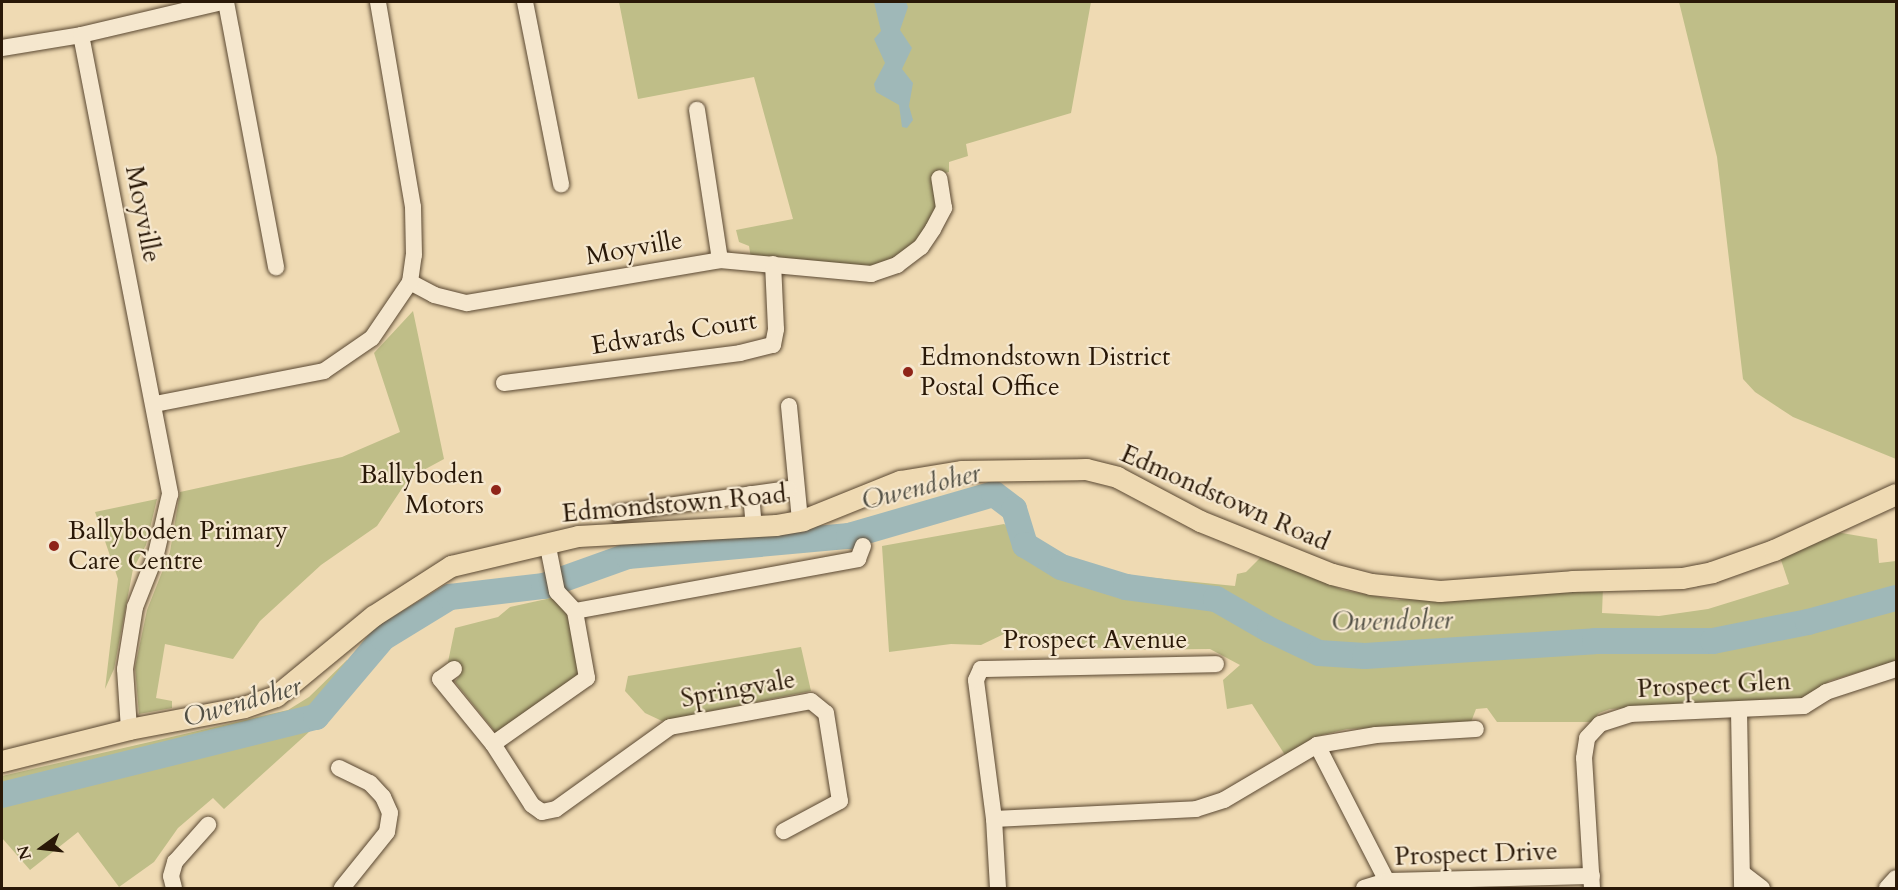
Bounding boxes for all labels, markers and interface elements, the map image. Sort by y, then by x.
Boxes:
street label: Moyville [118,163,168,265]
street label: Moyville [583,224,685,272]
street label: Edwards Court [589,305,759,361]
place label: Edmondstown District Postal Office [920,341,1170,402]
marker: Edmondstown District Postal Office [901,365,915,379]
street label: Edmondstown Road [1116,438,1334,558]
water label: Owendoher [858,457,984,517]
place label: Ballyboden Motors [360,459,484,520]
street label: Edmondstown Road [560,479,788,529]
marker: Ballyboden Motors [489,483,503,497]
place label: Ballyboden Primary Care Centre [68,515,288,576]
marker: Ballyboden Primary Care Centre [45,537,63,555]
water label: Owendoher [1331,604,1453,638]
street label: Prospect Avenue [1003,624,1187,656]
street label: Springvale [678,664,798,714]
street label: Prospect Glen [1636,665,1792,705]
water label: Owendoher [179,670,305,734]
north arrow [12,818,72,878]
street label: Prospect Drive [1394,836,1558,872]
text: N [12,843,37,862]

